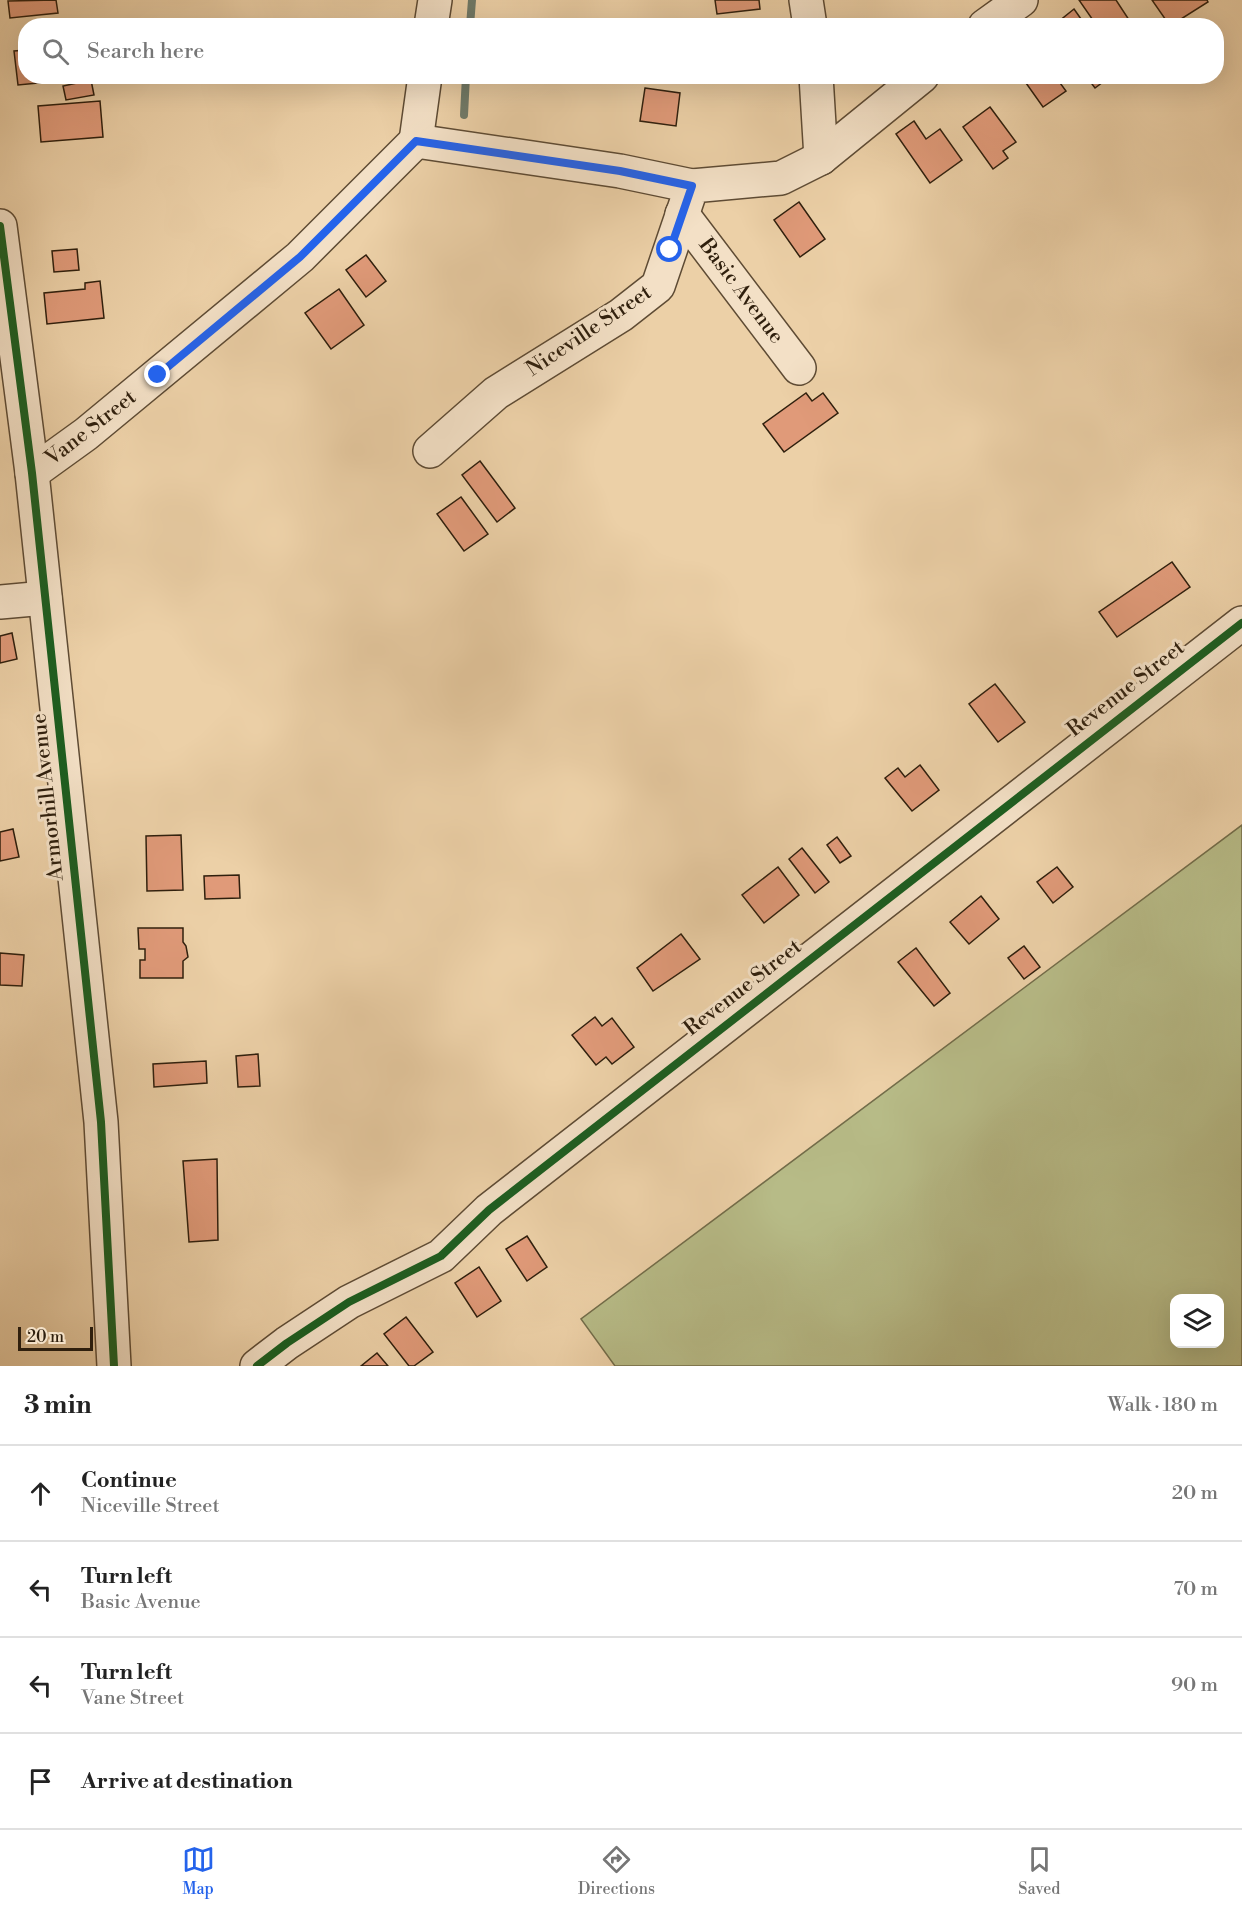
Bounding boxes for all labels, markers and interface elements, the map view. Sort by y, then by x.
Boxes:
search box [18,18,1224,84]
icon: search [39,35,72,68]
text: Search here [87,38,204,65]
street label: Basic Avenue [692,232,789,349]
route start [656,236,682,262]
street label: Niceville Street [521,279,657,382]
route end [144,361,170,387]
street label: Vane Street [40,384,142,472]
street label: Revenue Street [1062,635,1190,743]
street label: Armorhill Avenue [26,712,70,883]
street label: Revenue Street [679,934,807,1042]
map controls [1170,1294,1224,1348]
button: layers [1170,1294,1224,1348]
scale bar [18,1324,93,1352]
text: 20 m [27,1327,64,1347]
text: 3 min [24,1389,92,1421]
text: Walk · 180 m [1108,1393,1218,1418]
text: Continue [81,1467,177,1494]
icon: ahead [24,1477,57,1510]
text: 20 m [1172,1481,1218,1506]
text: Niceville Street [81,1494,220,1519]
text: Turn left [81,1563,172,1590]
icon: left [24,1573,57,1606]
text: 70 m [1174,1577,1218,1602]
text: Basic Avenue [81,1590,201,1615]
text: Turn left [81,1659,172,1686]
icon: left [24,1669,57,1702]
text: 90 m [1171,1673,1218,1698]
text: Vane Street [81,1686,184,1711]
icon: arrive [24,1765,57,1798]
text: Arrive at destination [81,1768,293,1795]
tab: Map [182,1843,215,1899]
tab: Directions [578,1843,655,1899]
tab: Saved [1018,1843,1060,1899]

